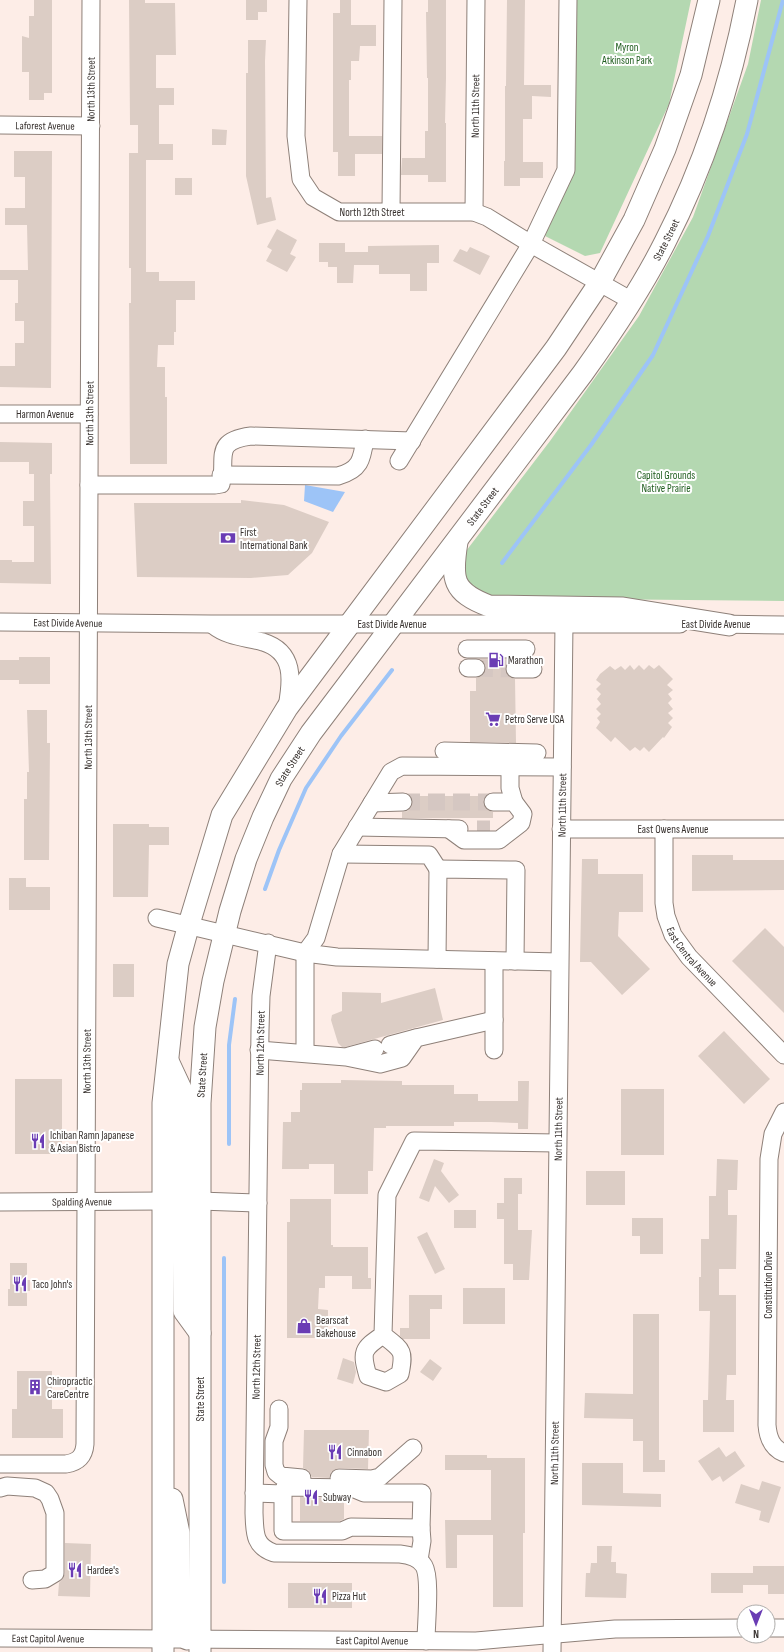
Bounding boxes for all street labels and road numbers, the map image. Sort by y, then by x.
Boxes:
street label: North 13th Street [84,56,98,122]
street label: North 11th Street [469,73,482,138]
street label: Laforest Avenue [15,119,75,133]
street label: North 12th Street [340,206,405,219]
street label: State Street [650,216,683,263]
street label: North 13th Street [83,380,96,446]
street label: Harmon Avenue [16,408,74,421]
street label: State Street [464,484,502,528]
street label: East Divide Avenue [33,616,103,630]
street label: East Divide Avenue [357,618,427,631]
street label: East Divide Avenue [681,618,751,631]
street label: North 13th Street [82,704,95,770]
street label: State Street [273,743,308,788]
street label: North 11th Street [556,772,569,837]
street label: East Owens Avenue [637,823,709,836]
street label: East Central Avenue [664,925,720,989]
street label: North 12th Street [253,1010,268,1076]
street label: North 13th Street [80,1028,94,1094]
street label: State Street [194,1052,210,1098]
street label: North 11th Street [552,1096,565,1161]
street label: Spalding Avenue [52,1195,112,1209]
street label: Constitution Drive [762,1251,775,1319]
street label: North 12th Street [249,1334,264,1400]
street label: State Street [194,1376,207,1421]
street label: North 11th Street [548,1420,562,1485]
street label: East Capitol Avenue [12,1632,84,1646]
street label: East Capitol Avenue [336,1634,408,1648]

